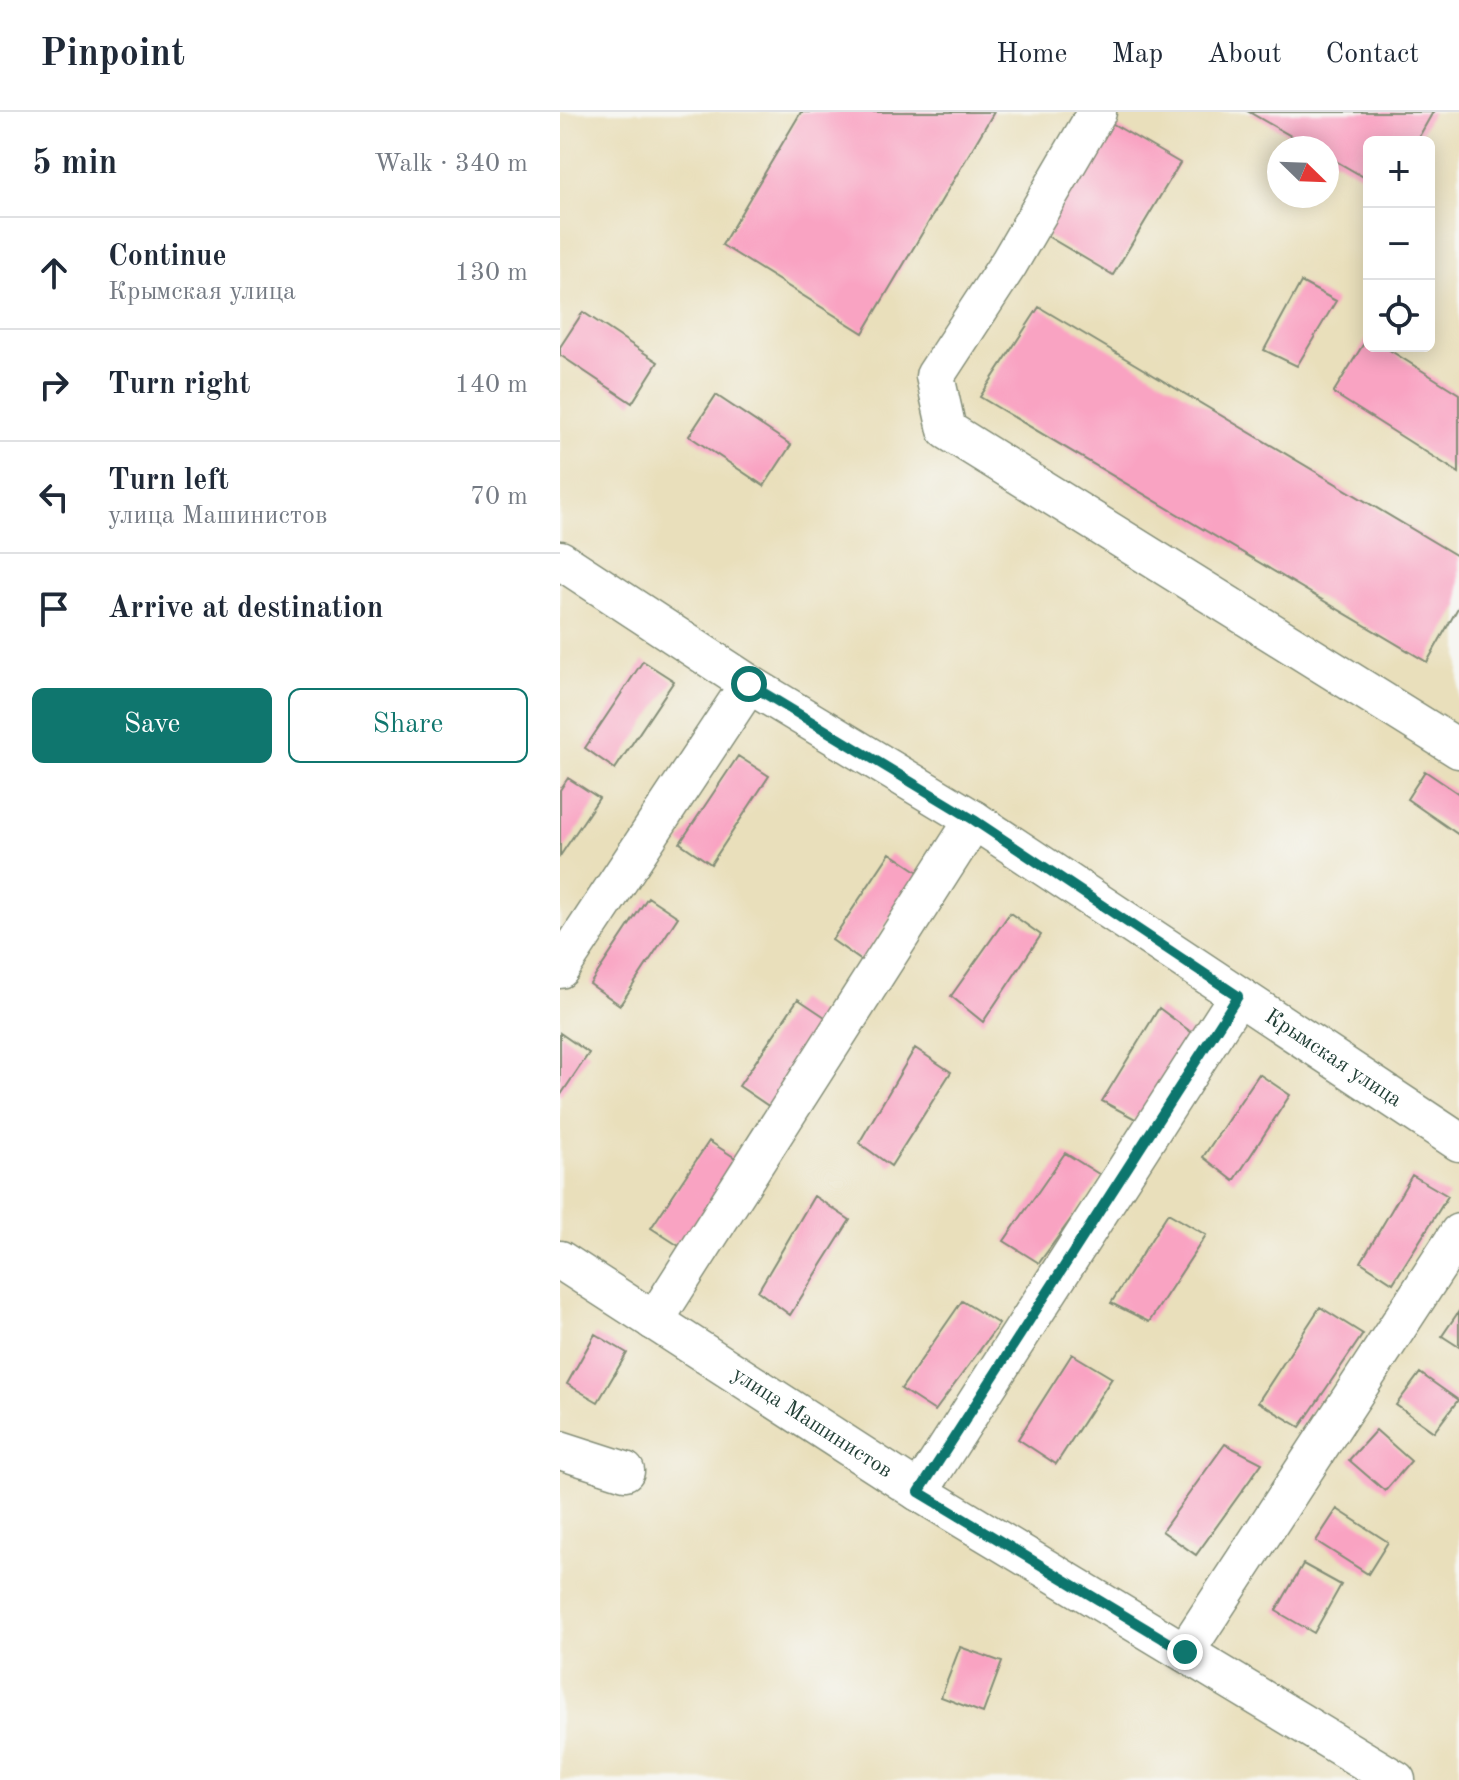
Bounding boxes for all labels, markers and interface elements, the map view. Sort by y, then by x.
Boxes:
text: Pinpoint [40,36,185,74]
text: Home [996,41,1067,69]
text: Map [1111,41,1163,69]
text: About [1207,41,1282,69]
text: Contact [1326,41,1419,69]
north arrow [1267,136,1339,208]
map controls [1363,136,1435,352]
button: + [1363,136,1435,208]
text: 5 min [32,147,117,181]
text: Walk · 340 m [374,151,528,177]
button: − [1363,208,1435,280]
text: Continue [108,242,227,272]
icon: ahead [32,251,76,295]
text: 130 m [455,260,528,286]
text: Крымская улица [108,279,296,305]
button: locate [1363,280,1435,352]
icon: right [32,363,76,407]
text: Turn right [108,370,250,400]
text: 140 m [455,372,528,398]
text: Turn left [108,466,229,496]
icon: left [32,475,76,519]
text: 70 m [470,484,528,510]
text: улица Машинистов [108,503,327,529]
icon: arrive [32,587,76,631]
text: Arrive at destination [108,594,383,624]
route start [731,666,767,702]
button: Save [32,688,272,763]
button: Share [288,688,528,763]
street label: Крымская улица [1261,1005,1406,1112]
street label: улица Машинистов [728,1363,896,1482]
route end [1167,1634,1203,1670]

